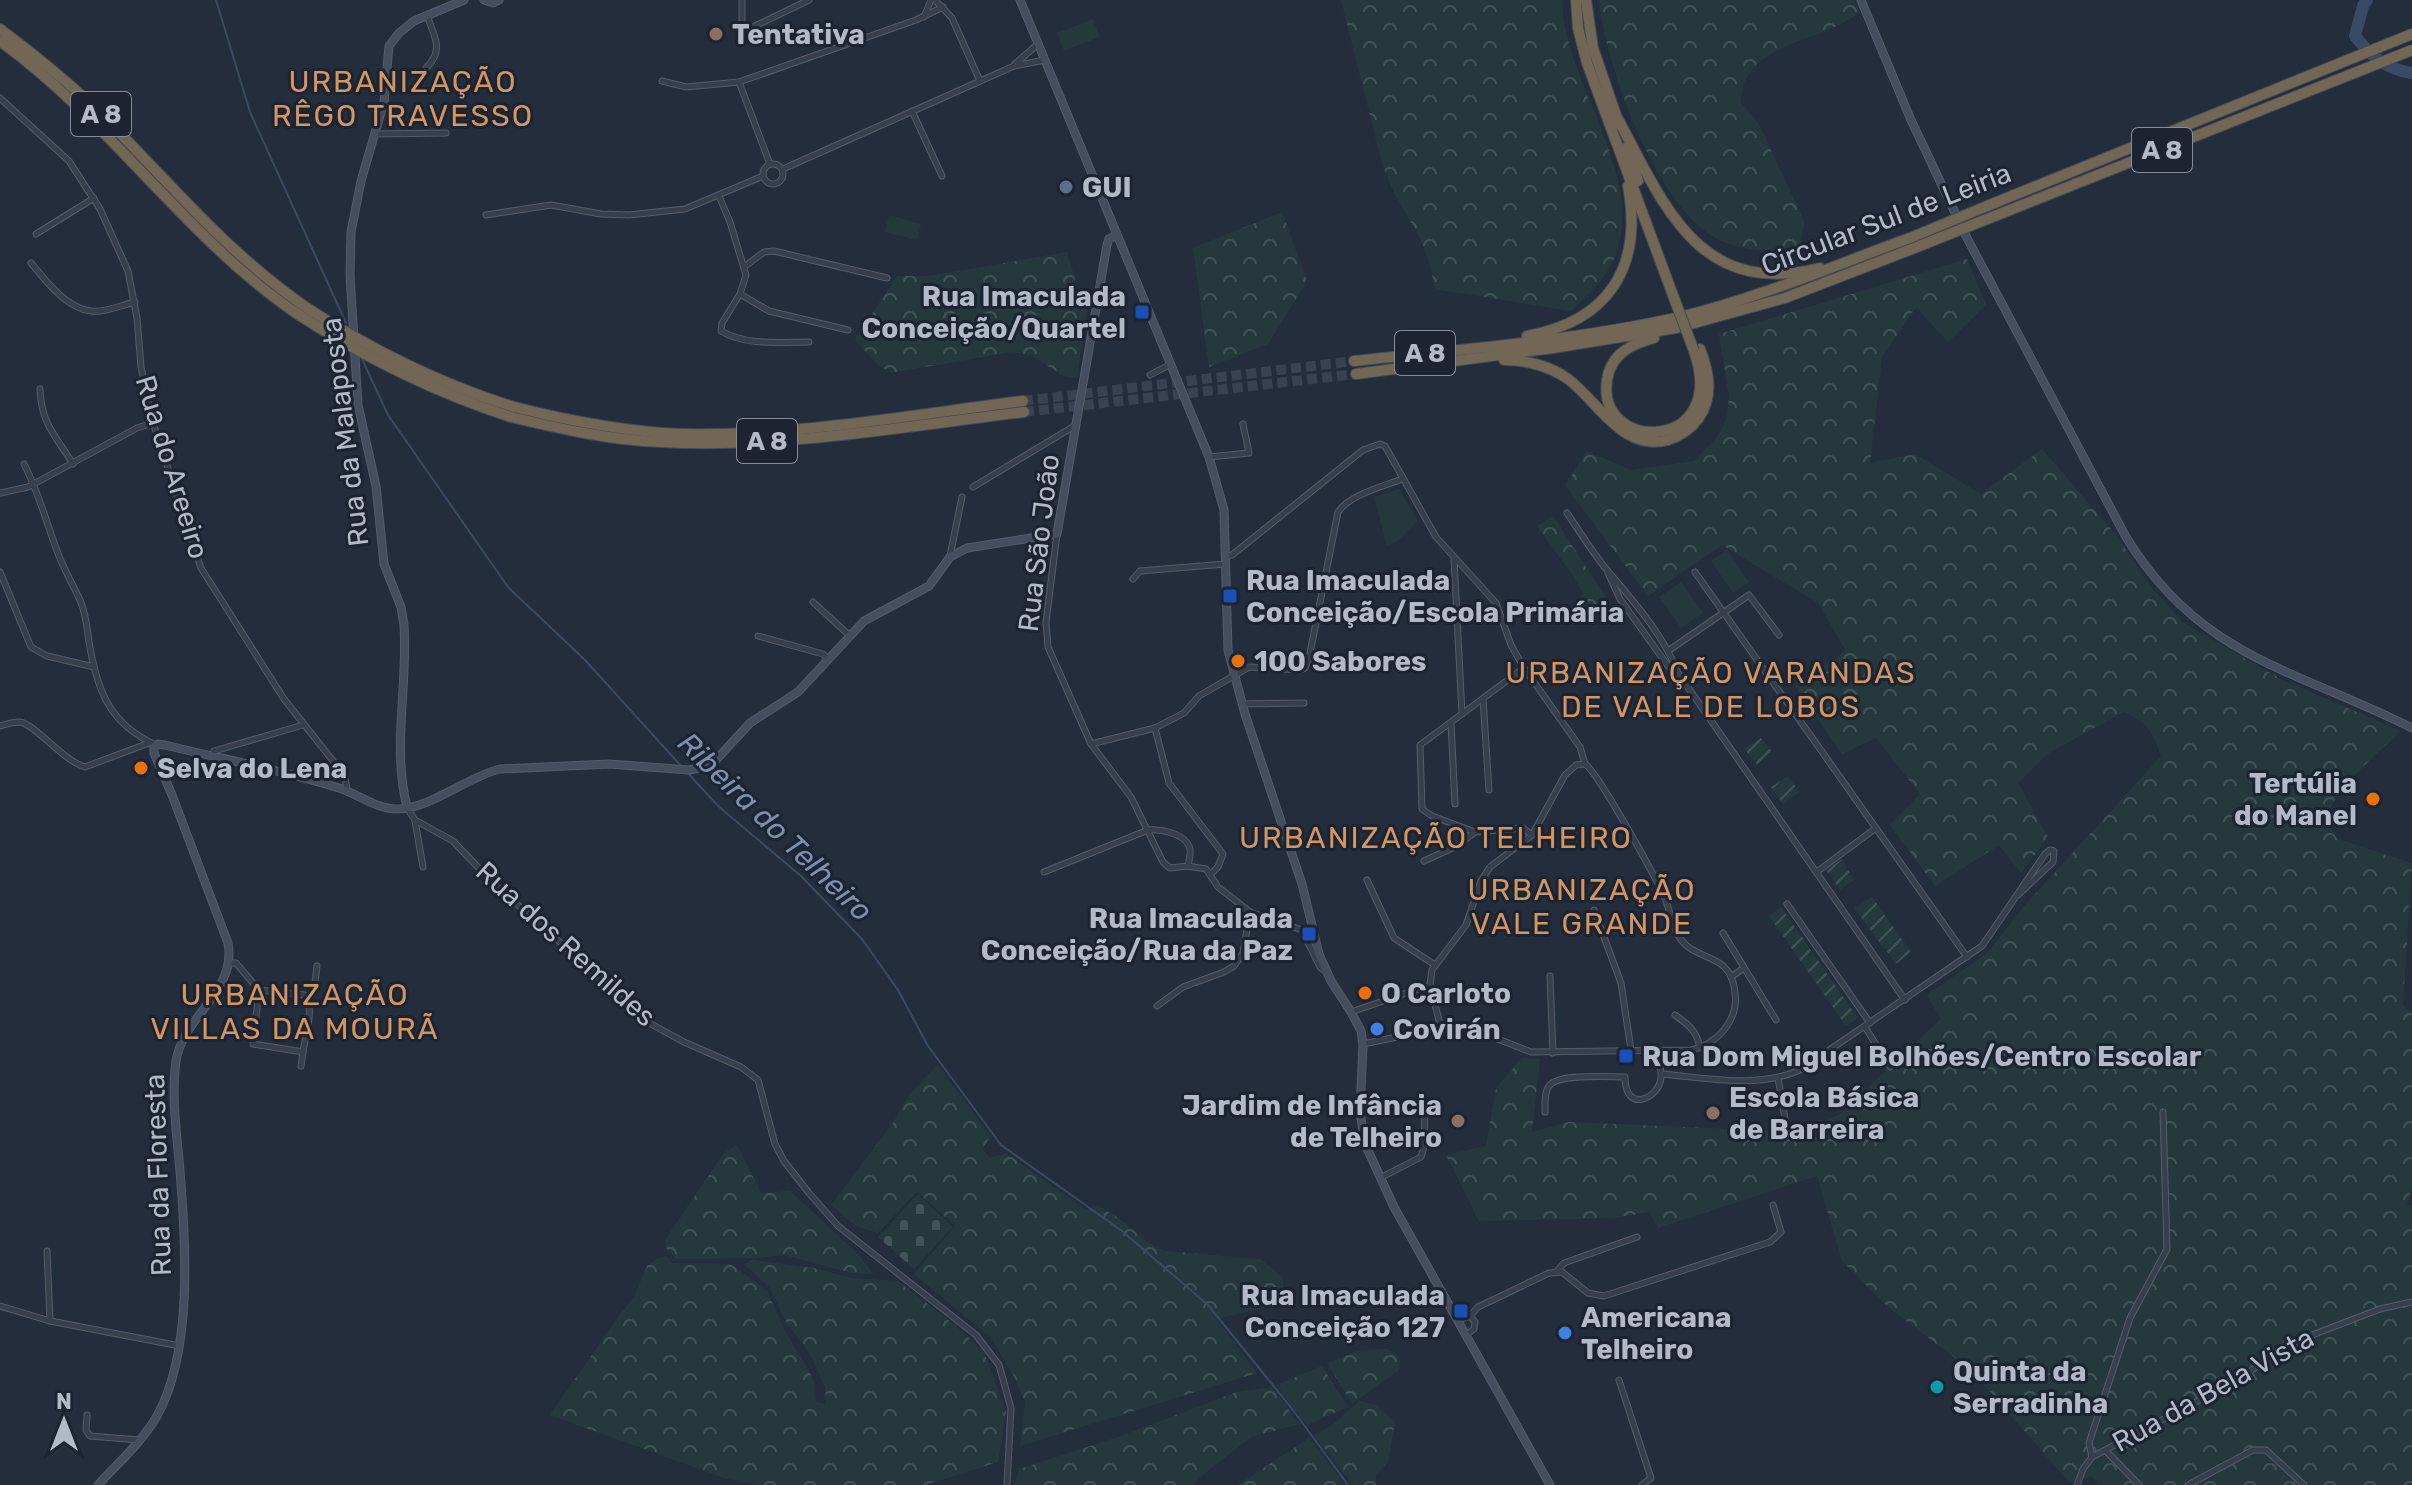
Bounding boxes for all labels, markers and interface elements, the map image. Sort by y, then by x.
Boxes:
place label: Tentativa [732,18,865,51]
marker: Tentativa [707,25,725,43]
district label: URBANIZAÇÃO RÊGO TRAVESSO [272,64,534,134]
road number: A 8 [71,92,131,136]
road number: A 8 [2132,128,2192,172]
street label: Circular Sul de Leiria [1756,156,2016,282]
place label: GUI [1082,171,1132,204]
marker: GUI [1057,178,1075,196]
place label: Rua Imaculada Conceição/Quartel [861,280,1126,345]
marker: Rua Imaculada Conceição/Quartel [1133,303,1151,321]
street label: Rua da Malaposta [315,316,375,548]
road number: A 8 [1395,331,1455,375]
street label: Rua do Areeiro [128,371,216,563]
road number: A 8 [737,419,797,463]
street label: Rua São João [1012,452,1066,634]
place label: Rua Imaculada Conceição/Escola Primária [1246,564,1624,629]
marker: Rua Imaculada Conceição/Escola Primária [1221,587,1239,605]
place label: 100 Sabores [1254,645,1427,678]
marker: 100 Sabores [1229,652,1247,670]
district label: URBANIZAÇÃO VARANDAS DE VALE DE LOBOS [1505,655,1917,725]
water label: Ribeira do Telheiro [670,725,880,929]
place label: Selva do Lena [157,752,347,785]
marker: Selva do Lena [132,759,150,777]
place label: Tertúlia do Manel [2234,767,2357,832]
marker: Tertúlia do Manel [2364,790,2382,808]
district label: URBANIZAÇÃO TELHEIRO [1239,820,1633,856]
street label: Rua dos Remildes [469,855,663,1033]
district label: URBANIZAÇÃO VALE GRANDE [1467,872,1697,942]
place label: Rua Imaculada Conceição/Rua da Paz [981,902,1293,967]
marker: Rua Imaculada Conceição/Rua da Paz [1300,925,1318,943]
district label: URBANIZAÇÃO VILLAS DA MOURÃ [150,977,440,1047]
place label: O Carloto [1381,977,1511,1010]
marker: O Carloto [1356,984,1374,1002]
place label: Covirán [1393,1013,1501,1046]
marker: Covirán [1368,1020,1386,1038]
place label: Rua Dom Miguel Bolhões/Centro Escolar [1642,1040,2202,1073]
marker: Rua Dom Miguel Bolhões/Centro Escolar [1617,1047,1635,1065]
street label: Rua da Floresta [138,1073,178,1277]
place label: Escola Básica de Barreira [1729,1081,1919,1146]
place label: Jardim de Infância de Telheiro [1182,1089,1442,1154]
marker: Escola Básica de Barreira [1704,1104,1722,1122]
marker: Jardim de Infância de Telheiro [1449,1112,1467,1130]
place label: Rua Imaculada Conceição 127 [1241,1279,1445,1344]
place label: Americana Telheiro [1581,1301,1732,1366]
marker: Rua Imaculada Conceição 127 [1452,1302,1470,1320]
street label: Rua da Bela Vista [2107,1321,2319,1459]
marker: Americana Telheiro [1556,1324,1574,1342]
place label: Quinta da Serradinha [1953,1355,2108,1420]
marker: Quinta da Serradinha [1928,1378,1946,1396]
north arrow [24,1381,104,1461]
text: N [56,1388,72,1415]

